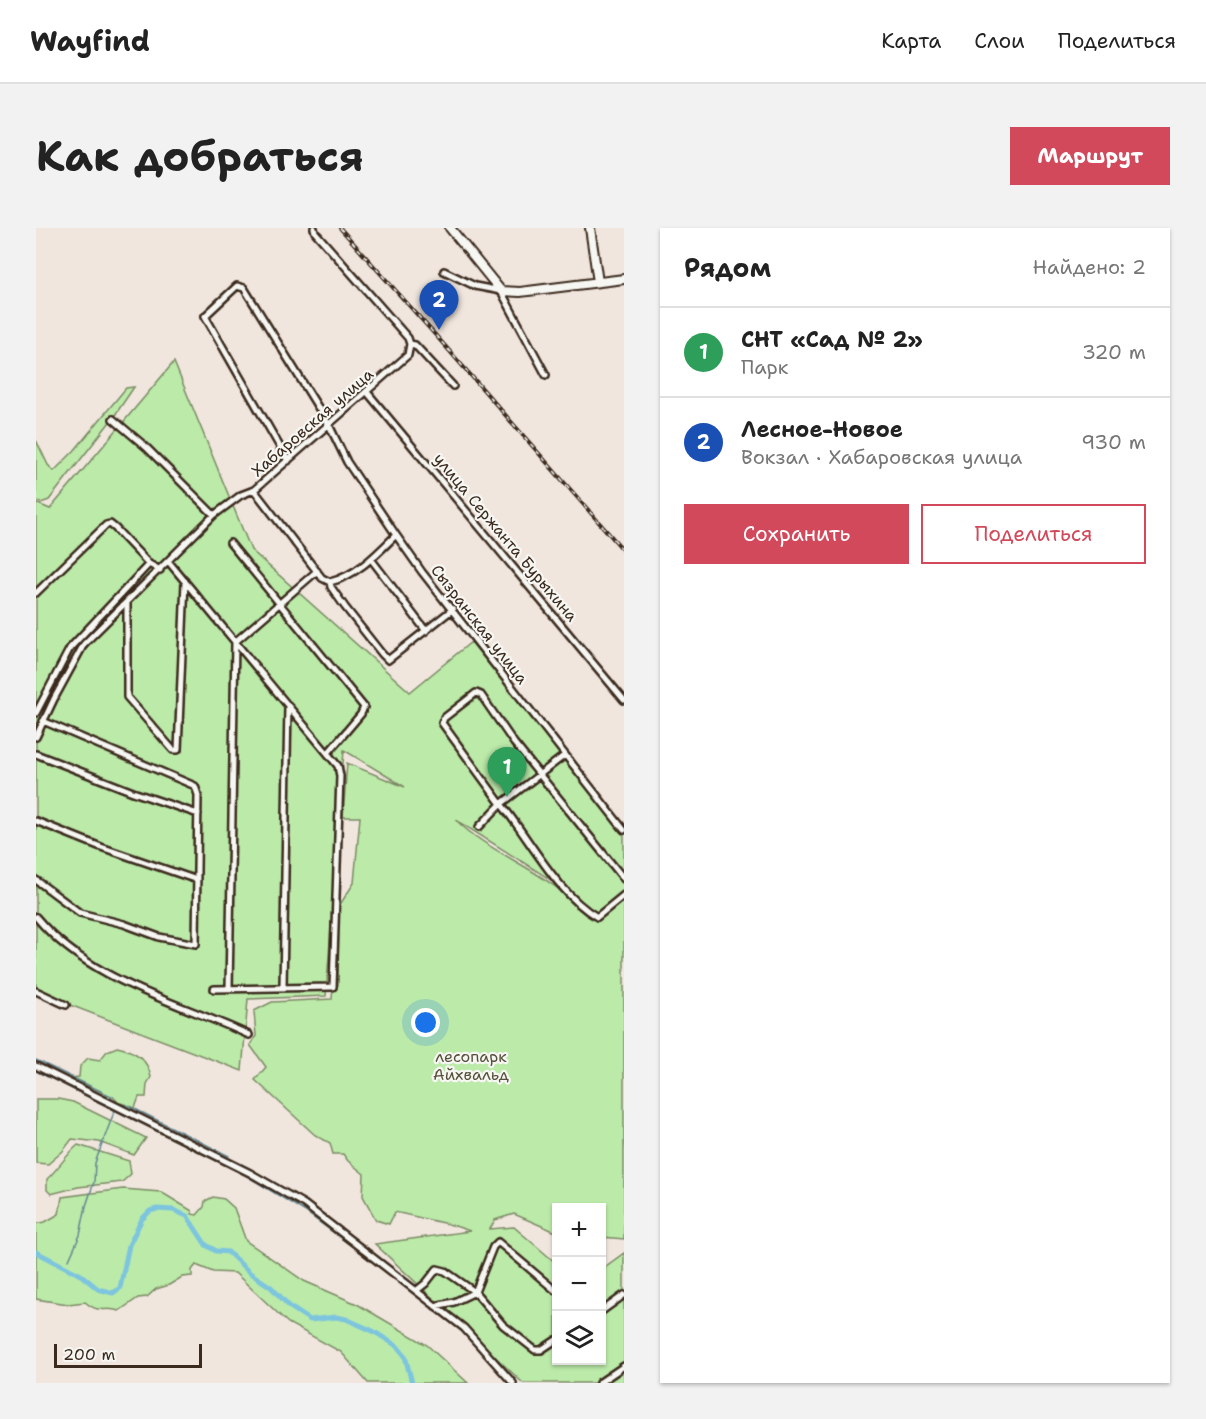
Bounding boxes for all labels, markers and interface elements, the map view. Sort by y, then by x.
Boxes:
text: Wayfind [30,22,150,60]
text: Карта [881,27,941,55]
text: Слои [974,27,1025,55]
text: Поделиться [1058,27,1176,55]
button: Маршрут [1010,127,1170,185]
text: Как добраться [36,128,364,184]
text: Рядом [684,250,771,285]
text: Найдено: 2 [1033,254,1146,280]
pin: 2 [420,280,458,330]
text: СНТ «Сад № 2» [741,325,923,354]
text: 1 [699,339,708,365]
text: 320 m [1082,339,1146,365]
text: Парк [741,354,788,380]
street label: Хабаровская улица [247,364,378,481]
text: Лесное-Новое [741,415,903,444]
text: 2 [697,429,711,455]
text: 930 m [1081,429,1146,455]
text: Вокзал · Хабаровская улица [741,444,1022,470]
street label: улица Сержанта Бурыхина [429,449,582,626]
button: Сохранить [684,504,909,564]
button: Поделиться [921,504,1146,564]
street label: Сызранская улица [426,560,533,688]
pin: 1 [488,748,526,797]
your location [411,1008,440,1037]
park label: лесопарк Айхвальд [433,1046,509,1085]
map controls [552,1203,606,1365]
button: + [552,1203,606,1257]
button: − [552,1257,606,1311]
button: layers [552,1311,606,1365]
scale bar [54,1341,202,1368]
text: 200 m [63,1344,115,1365]

